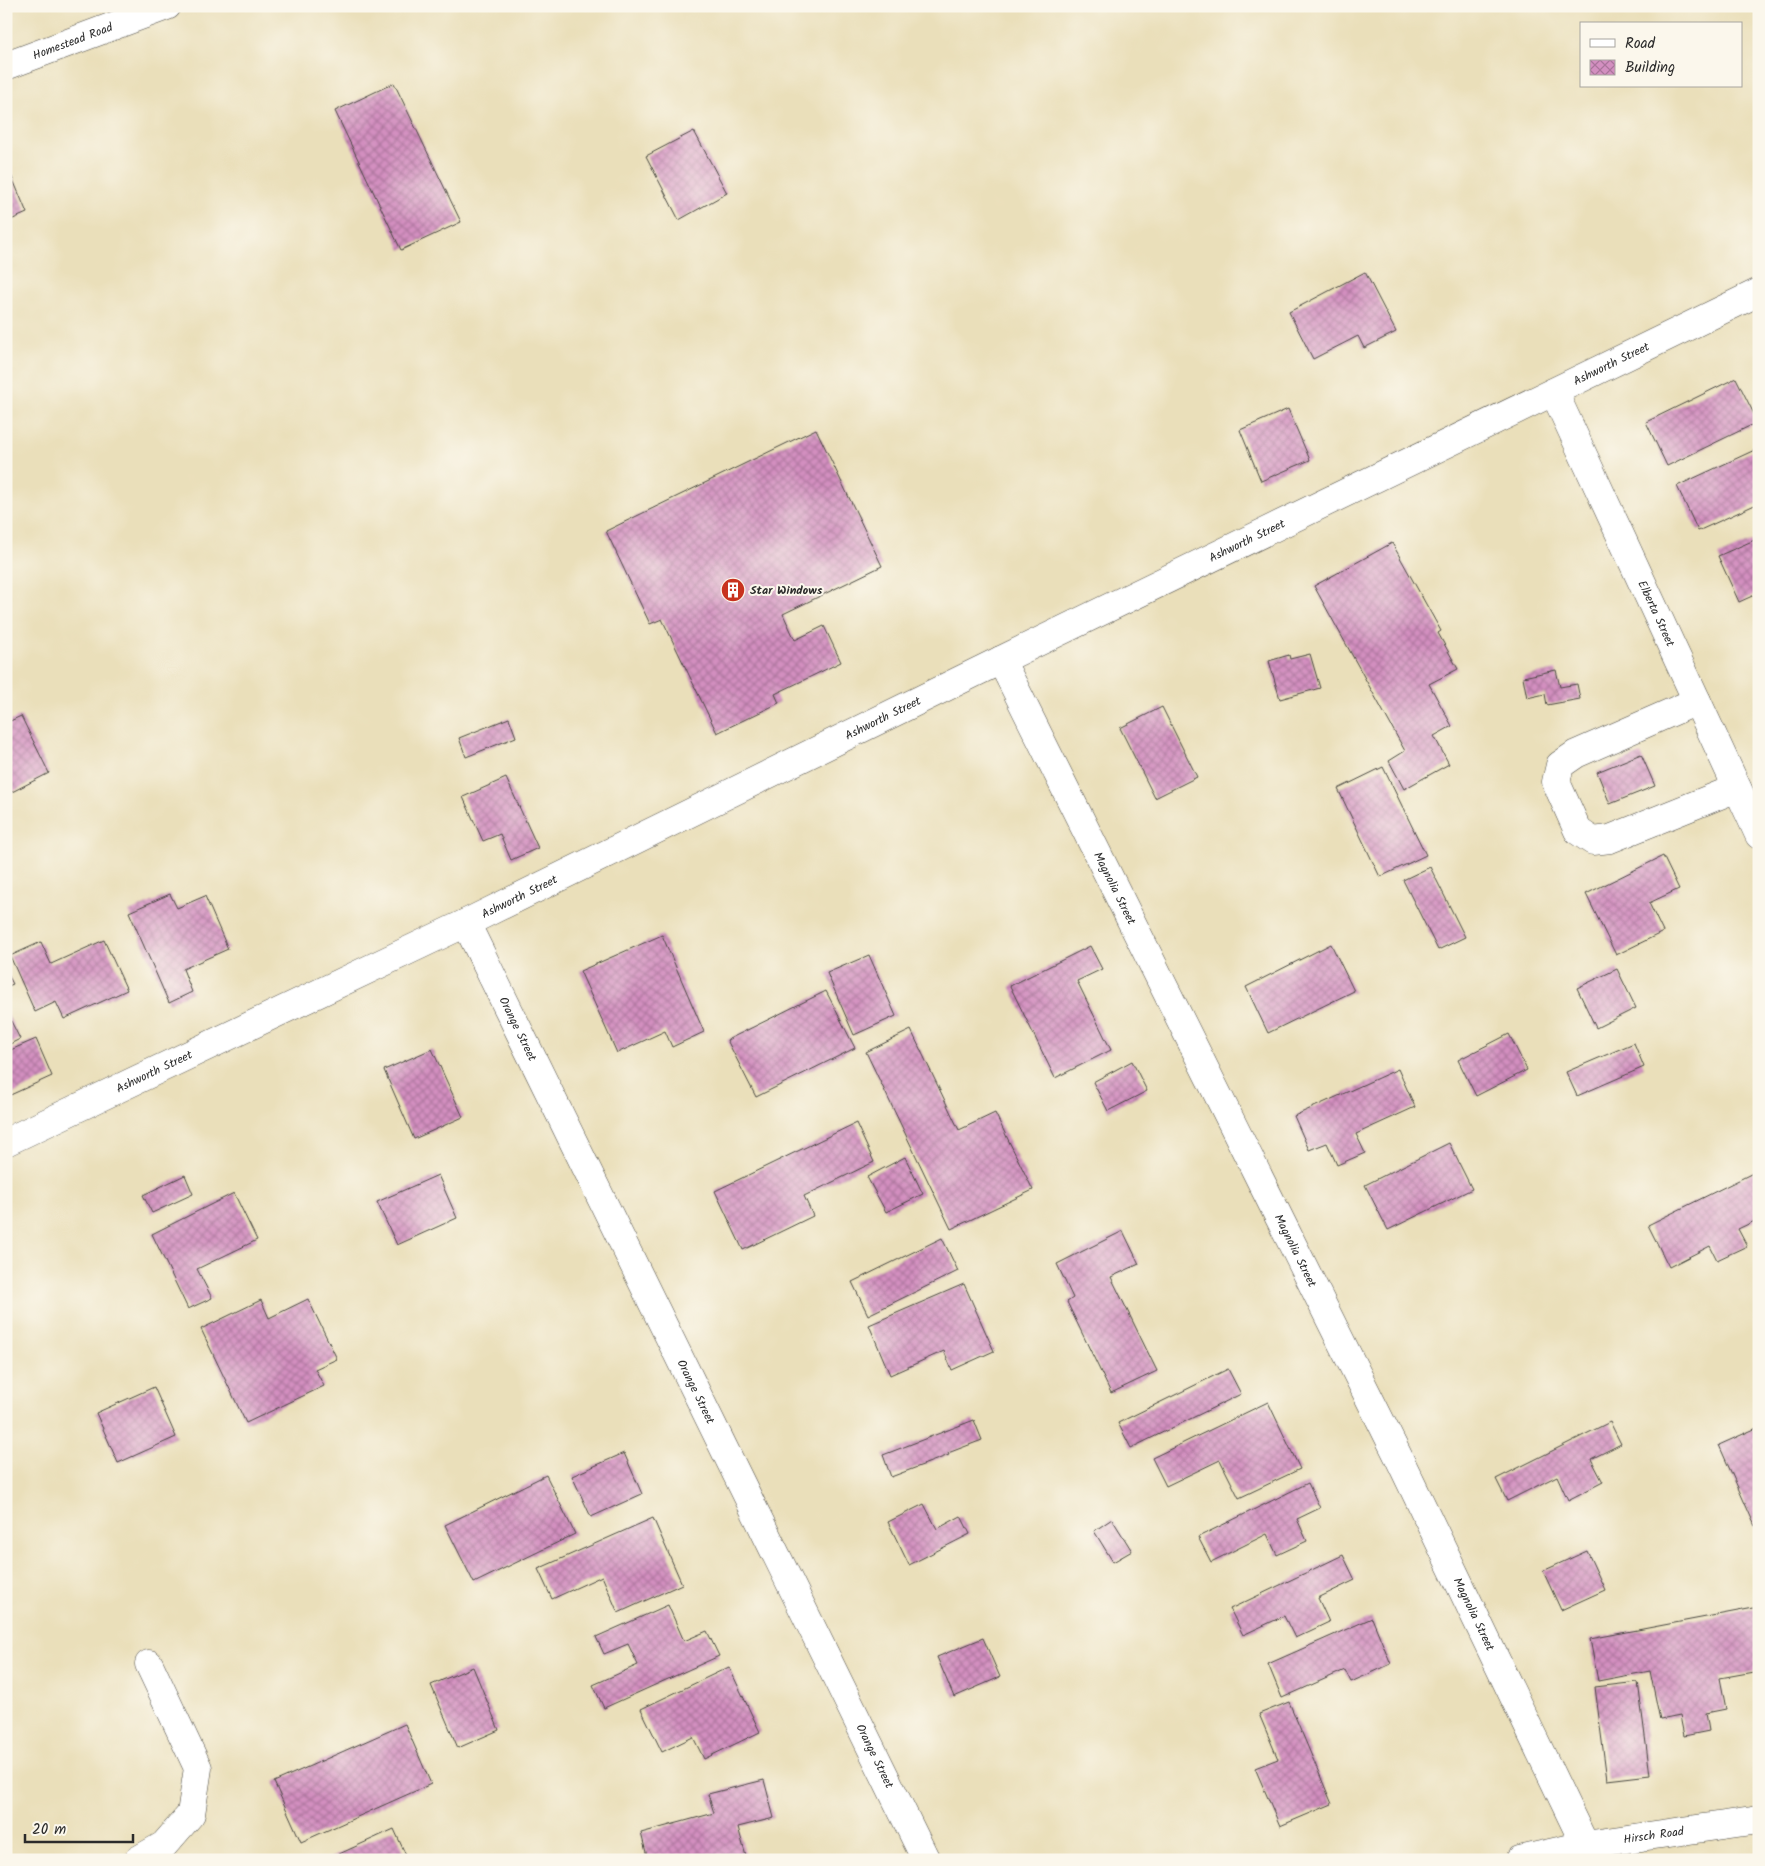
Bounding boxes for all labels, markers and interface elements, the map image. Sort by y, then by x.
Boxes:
street label: Homestead Road [30,18,116,65]
legend [1580,22,1742,88]
text: Road [1625,32,1656,56]
text: Building [1625,56,1675,80]
street label: Ashworth Street [1570,337,1653,391]
street label: Ashworth Street [1206,514,1289,568]
building icon: Star Windows [720,577,746,603]
street label: Elberta Street [1632,577,1680,650]
place label: Star Windows [750,581,823,600]
street label: Ashworth Street [842,692,925,745]
street label: Magnolia Street [1088,849,1141,928]
street label: Ashworth Street [478,870,561,924]
street label: Orange Street [494,994,542,1065]
street label: Ashworth Street [113,1045,196,1098]
street label: Magnolia Street [1269,1211,1321,1291]
street label: Orange Street [672,1356,720,1428]
street label: Magnolia Street [1448,1574,1499,1655]
street label: Orange Street [851,1721,899,1792]
scale bar [25,1811,132,1843]
text: 20 m [32,1818,66,1842]
street label: Hirsch Road [1622,1822,1686,1849]

